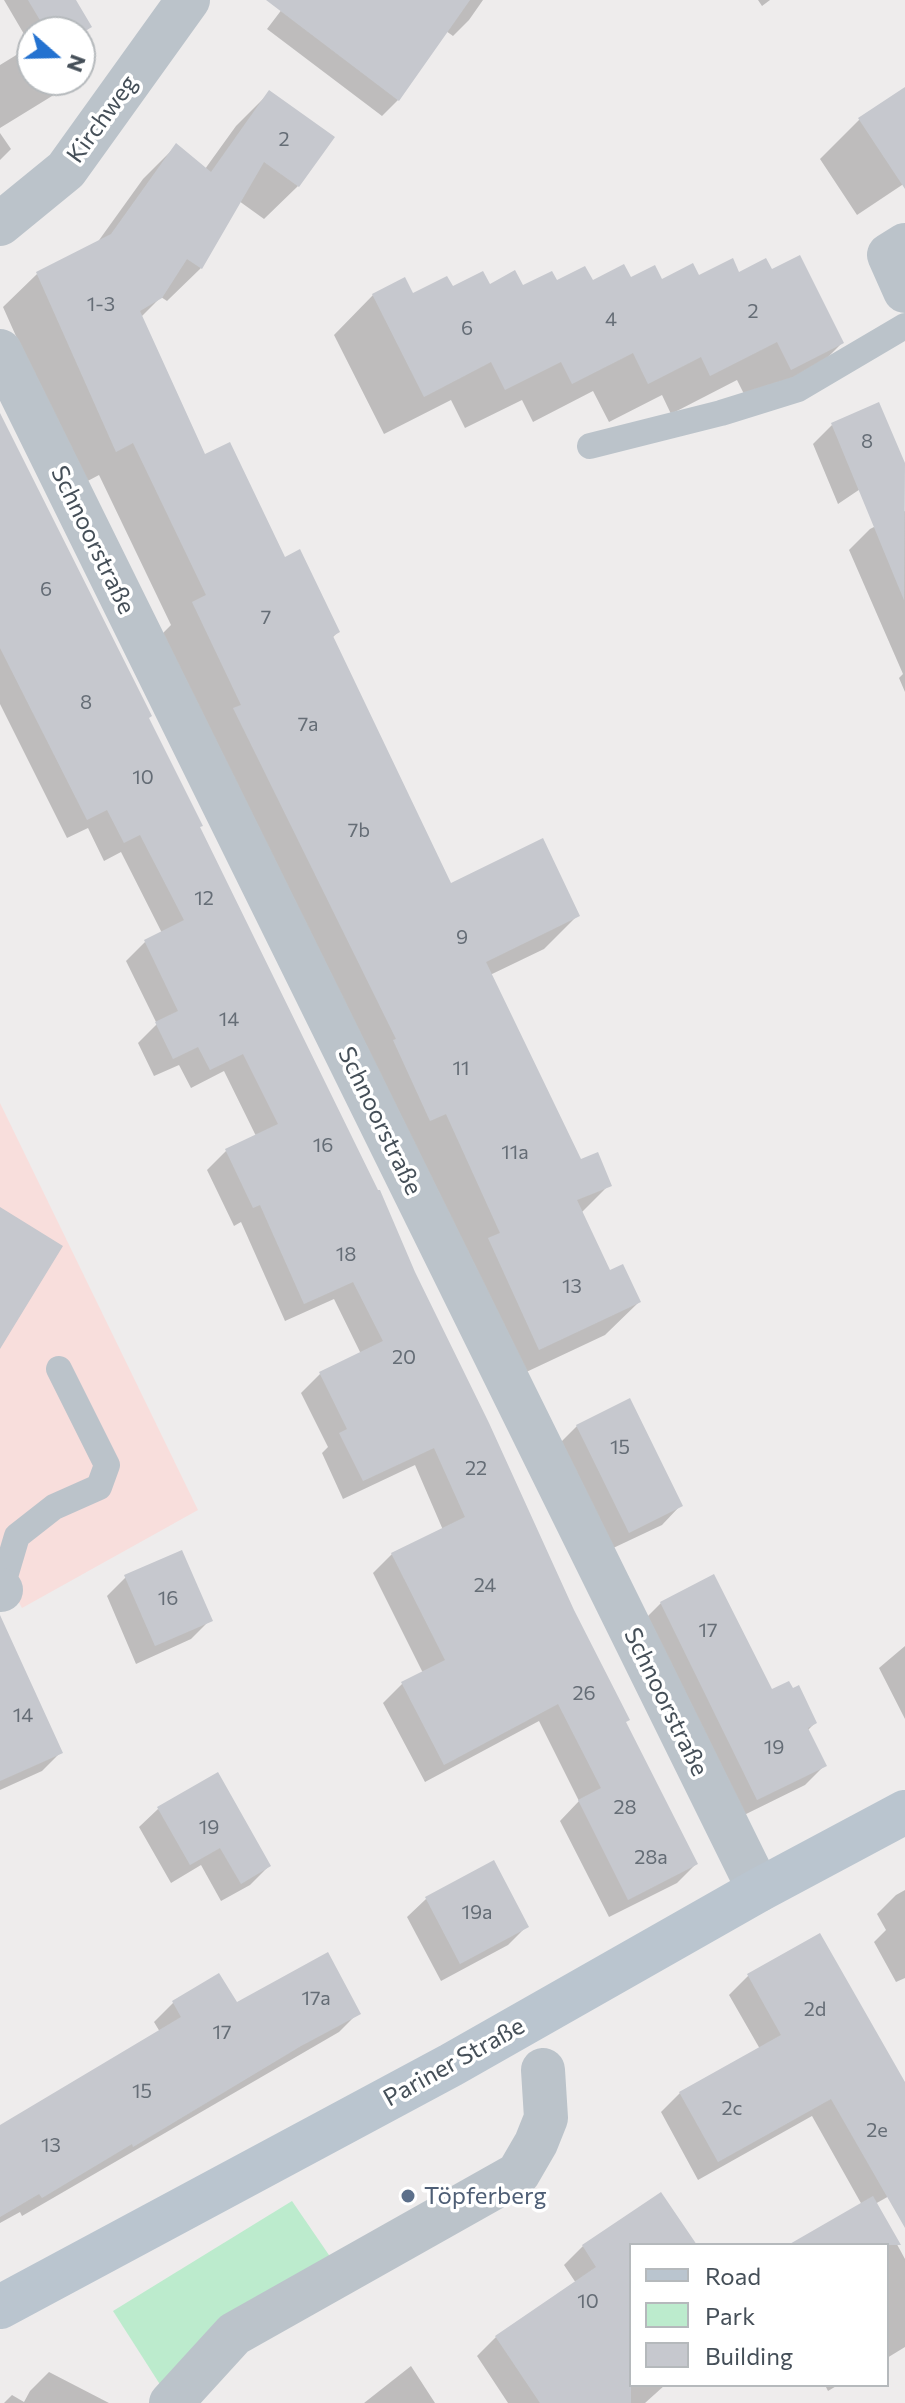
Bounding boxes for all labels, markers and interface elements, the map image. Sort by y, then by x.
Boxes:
north arrow [16,16,96,96]
text: N [62,51,93,76]
street label: Kirchweg [61,70,143,168]
house number: 2 [278,127,290,151]
house number: 1-3 [87,292,115,316]
house number: 2 [747,299,759,323]
house number: 4 [605,307,617,331]
house number: 6 [461,316,473,340]
house number: 8 [861,429,873,453]
street label: Schnoorstraße [45,461,141,619]
house number: 6 [40,577,52,601]
house number: 7 [261,605,271,629]
house number: 8 [80,690,92,714]
house number: 7a [298,712,318,736]
house number: 10 [132,765,154,789]
house number: 7b [348,818,370,842]
house number: 12 [194,886,214,910]
house number: 9 [456,925,468,949]
house number: 14 [219,1007,239,1031]
street label: Schnoorstraße [332,1042,428,1200]
house number: 11 [452,1056,470,1080]
house number: 16 [313,1133,333,1157]
house number: 11a [501,1140,529,1164]
house number: 18 [336,1242,356,1266]
house number: 13 [562,1274,582,1298]
house number: 20 [392,1345,416,1369]
house number: 15 [610,1435,630,1459]
house number: 22 [465,1456,487,1480]
house number: 24 [474,1573,496,1597]
house number: 16 [158,1586,178,1610]
house number: 17 [698,1618,718,1642]
street label: Schnoorstraße [618,1623,714,1781]
house number: 26 [572,1681,596,1705]
house number: 14 [13,1703,33,1727]
house number: 19 [764,1735,784,1759]
house number: 28 [613,1795,637,1819]
house number: 19 [199,1815,219,1839]
house number: 28a [634,1845,668,1869]
house number: 19a [461,1900,493,1924]
house number: 17a [301,1986,331,2010]
house number: 2d [804,1997,826,2021]
street label: Pariner Straße [378,2011,530,2113]
house number: 17 [212,2020,232,2044]
house number: 15 [132,2079,152,2103]
house number: 2c [722,2096,742,2120]
house number: 2e [866,2118,888,2142]
house number: 13 [41,2133,61,2157]
place label: Töpferberg [424,2182,546,2210]
marker: Töpferberg [399,2187,417,2205]
legend [629,2243,889,2387]
text: Road [705,2261,761,2290]
house number: 10 [577,2289,599,2313]
text: Park [705,2301,755,2330]
text: Building [705,2341,793,2370]

